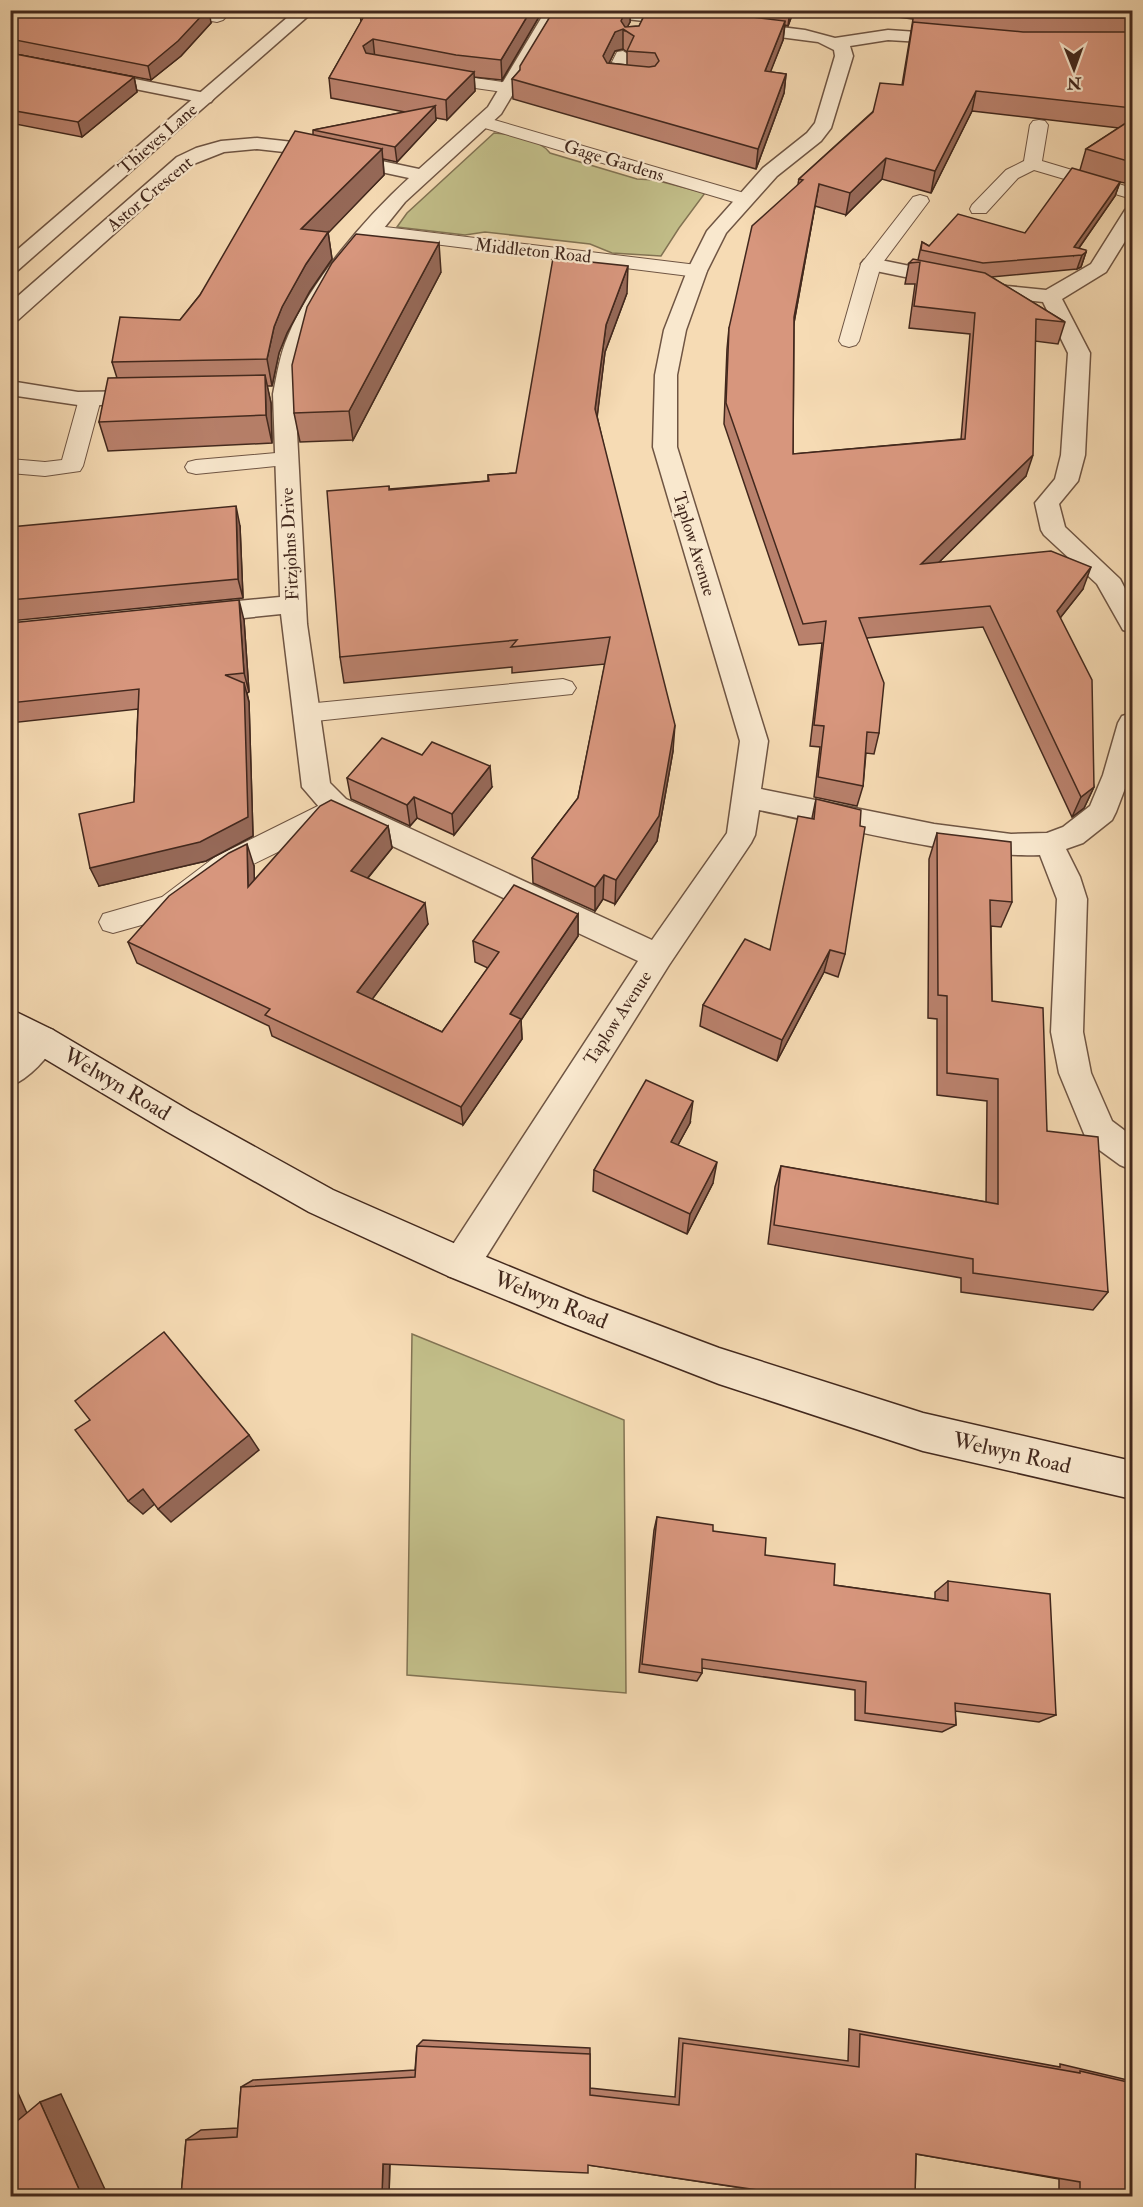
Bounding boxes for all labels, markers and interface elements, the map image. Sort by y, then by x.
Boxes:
north arrow [1044,39,1104,99]
text: N [1066,73,1083,93]
street label: Thieves Lane [114,98,203,180]
street label: Gage Gardens [561,135,667,187]
street label: Astor Crescent [101,151,198,237]
street label: Middleton Road [474,233,593,269]
street label: Fitzjohns Drive [276,486,304,601]
street label: Taplow Avenue [667,489,721,599]
street label: Taplow Avenue [579,966,657,1069]
street label: Welwyn Road [57,1041,176,1127]
street label: Welwyn Road [489,1264,612,1336]
street label: Welwyn Road [949,1426,1074,1480]

